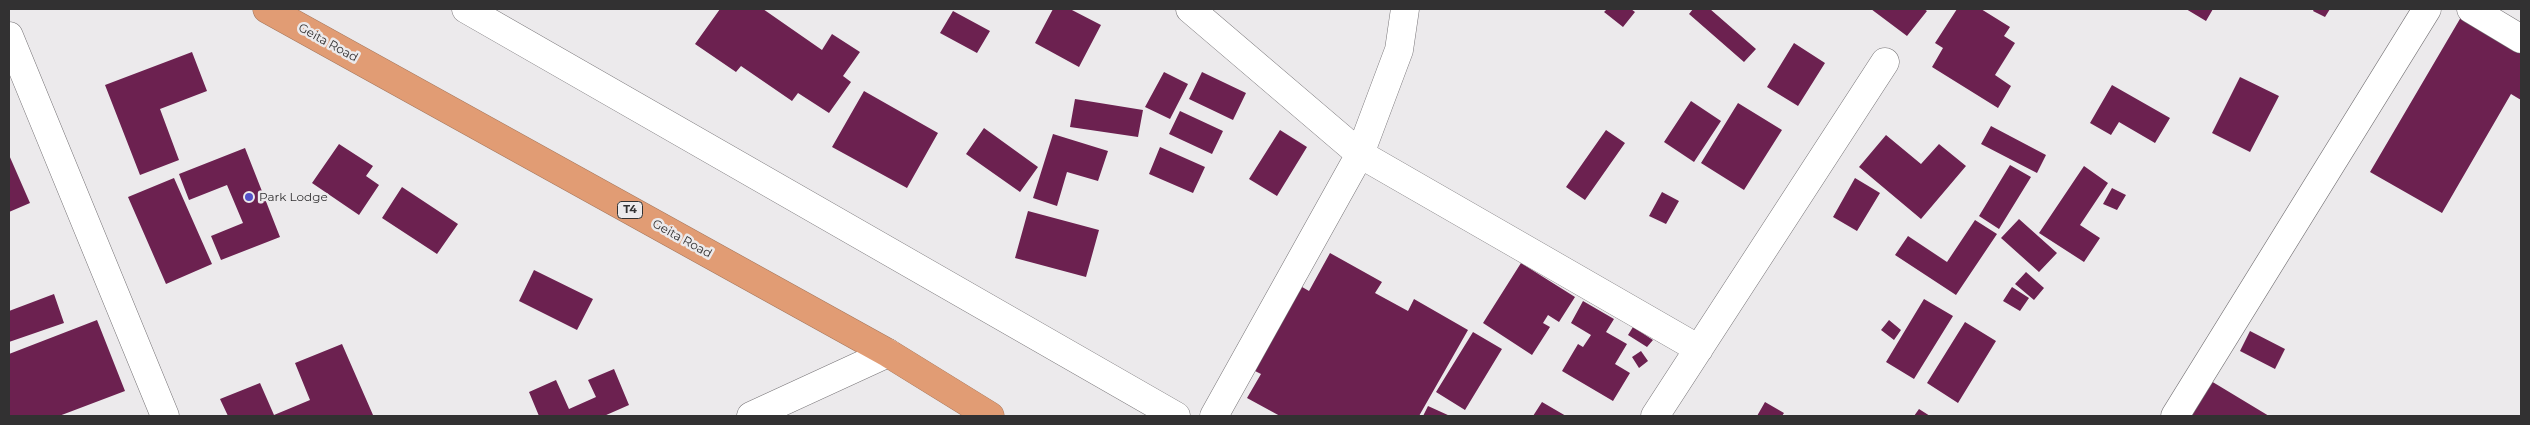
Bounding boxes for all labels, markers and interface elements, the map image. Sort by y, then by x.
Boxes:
street label: Geita Road [296,21,360,65]
place label: Park Lodge [259,190,328,204]
marker: Park Lodge [243,191,255,203]
road number: T4 [618,202,642,218]
street label: Geita Road [650,217,714,261]

